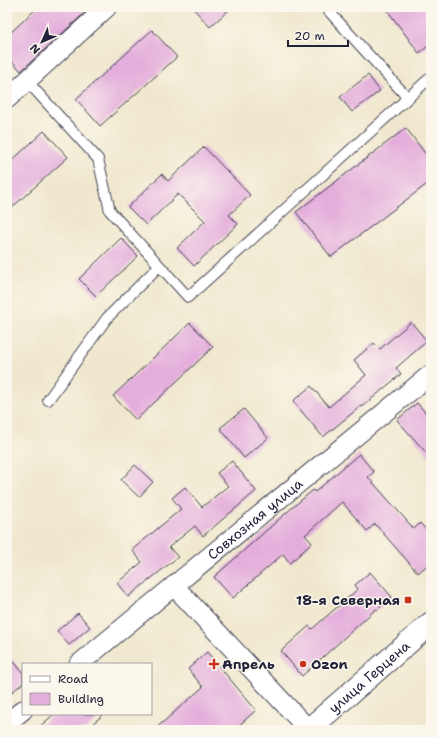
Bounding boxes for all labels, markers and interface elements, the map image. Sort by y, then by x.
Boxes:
north arrow [22,22,62,62]
scale bar [288,22,348,48]
text: 20 m [294,28,325,44]
text: N [27,40,44,57]
street label: Совхозная улица [204,474,307,564]
place label: 18-я Северная [296,591,400,609]
marker: 18-я Северная [403,595,413,605]
street label: улица Герцена [325,636,414,717]
place label: Апрель [222,655,275,673]
place label: Ozon [311,655,348,673]
marker: Апрель [209,659,219,669]
marker: Ozon [298,659,308,669]
legend [22,663,152,715]
text: Road [58,671,89,687]
text: Building [58,691,104,707]

